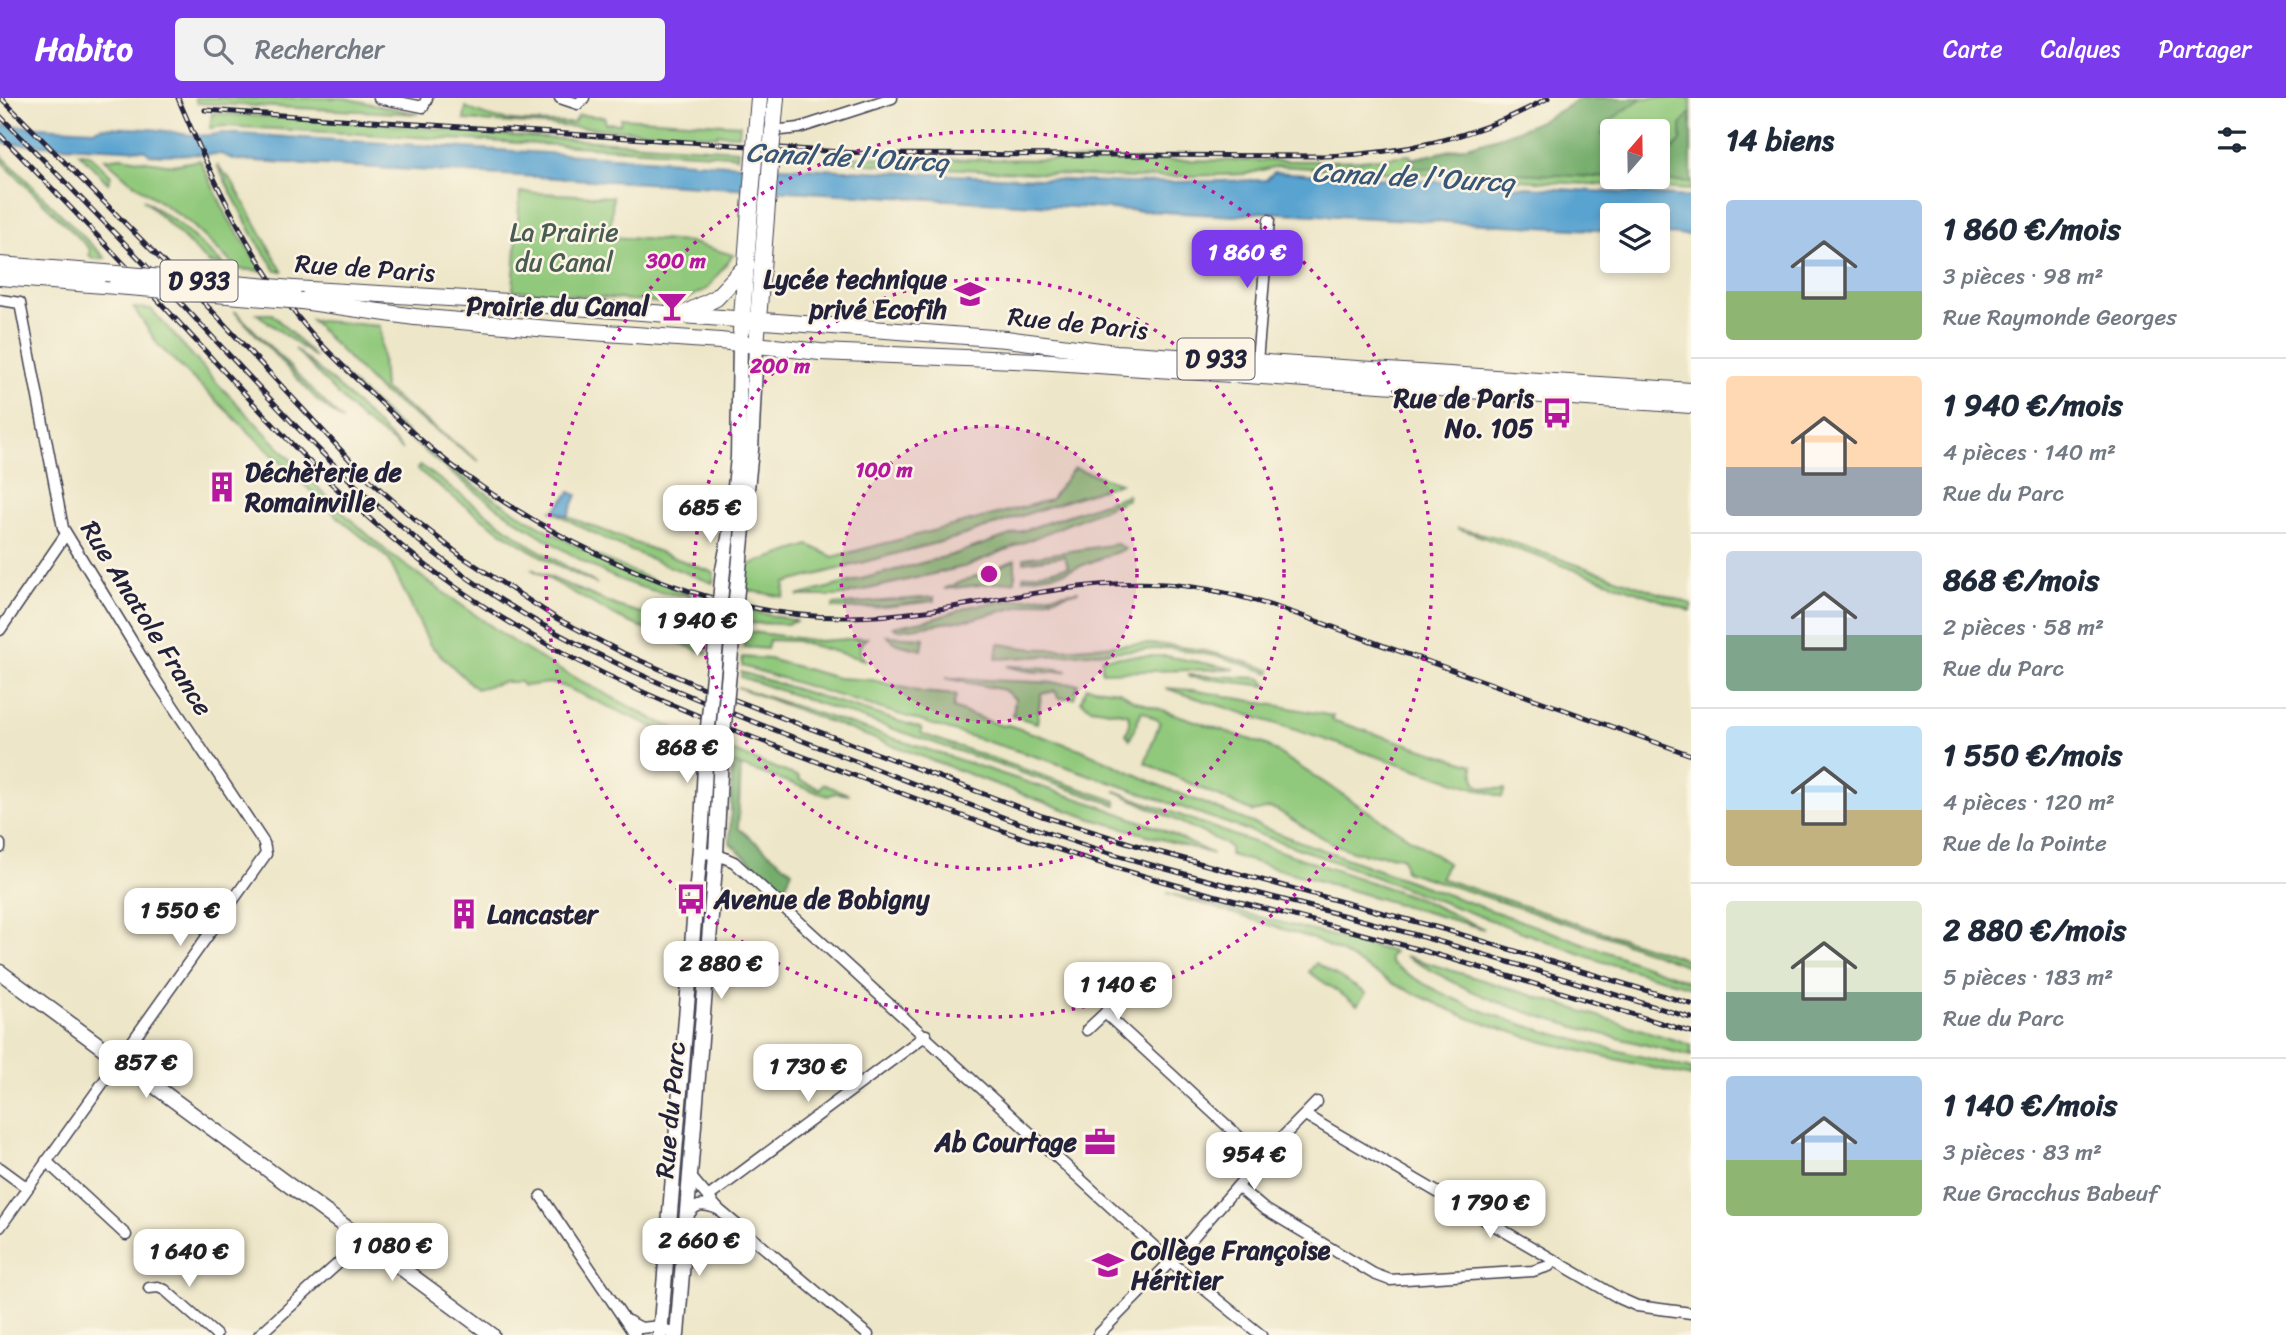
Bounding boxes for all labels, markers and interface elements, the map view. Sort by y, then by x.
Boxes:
search box [175,18,665,81]
text: Habito [35,20,133,78]
text: Rechercher [255,26,384,72]
text: Carte [1943,28,2003,70]
text: Calques [2041,28,2120,70]
text: Partager [2158,28,2251,70]
icon: search [199,30,237,68]
text: 14 biens [1726,113,1834,167]
north arrow [1600,119,1670,189]
map controls [1600,119,1670,273]
icon: filters [2213,121,2251,159]
water label: Canal de l'Ourcq [745,127,952,187]
water label: Canal de l'Ourcq [1311,147,1518,207]
text: 1 860 €/mois [1943,202,2121,256]
button: layers [1600,203,1670,273]
park label: La Prairie du Canal [509,209,619,285]
icon: home [1782,228,1866,312]
pin: 1 860 € [1182,230,1312,290]
text: 1 860 € [1208,232,1286,273]
street label: Rue de Paris [293,240,437,296]
text: 300 m [645,242,707,280]
place label: Lycée technique privé Ecofih [763,256,948,332]
text: 3 pièces · 98 m² [1943,256,2103,297]
road number: D 933 [160,260,238,302]
school or university icon: Lycée technique privé Ecofih [953,277,987,311]
place label: Prairie du Canal [466,283,651,329]
bar icon: Prairie du Canal [655,289,689,323]
street label: Rue de Paris [1006,293,1150,353]
text: Rue Raymonde Georges [1943,297,2177,338]
road number: D 933 [1178,338,1254,380]
text: 200 m [749,347,811,385]
place label: Rue de Paris No. 105 [1393,375,1535,451]
text: 1 940 €/mois [1943,378,2123,432]
bus stop icon: Rue de Paris No. 105 [1540,396,1574,430]
icon: home [1782,404,1866,488]
text: 4 pièces · 140 m² [1943,432,2116,473]
place label: Déchèterie de Romainville [244,449,403,525]
text: 100 m [855,451,913,489]
building icon: Déchèterie de Romainville [205,470,239,504]
text: Rue du Parc [1943,473,2064,514]
pin: 685 € [661,486,759,545]
text: 685 € [679,487,741,528]
street label: Rue Anatole France [68,511,226,725]
text: 868 €/mois [1943,553,2099,607]
centre of rings [977,562,1001,586]
icon: home [1782,579,1866,663]
pin: 1 940 € [632,598,762,658]
text: 1 940 € [657,600,737,641]
text: 2 pièces · 58 m² [1943,607,2104,648]
text: Rue du Parc [1943,648,2064,689]
pin: 868 € [638,726,736,785]
text: 868 € [656,727,718,768]
text: 1 550 €/mois [1943,728,2122,782]
icon: home [1782,754,1866,838]
text: 4 pièces · 120 m² [1943,782,2115,823]
text: Rue de la Pointe [1943,823,2107,864]
place label: Avenue de Bobigny [713,876,930,922]
bus stop icon: Avenue de Bobigny [674,882,708,916]
pin: 1 550 € [115,888,245,948]
text: 1 550 € [140,890,220,931]
place label: Lancaster [487,891,600,937]
building icon: Lancaster [447,897,481,931]
text: 2 880 €/mois [1943,903,2126,957]
icon: home [1782,929,1866,1013]
pin: 2 880 € [656,942,786,1001]
text: 2 880 € [680,943,762,984]
text: 5 pièces · 183 m² [1943,957,2113,998]
pin: 1 140 € [1053,962,1183,1022]
text: 1 140 € [1080,964,1156,1005]
text: Rue du Parc [1943,998,2064,1039]
pin: 857 € [97,1040,195,1100]
street label: Rue du Parc [641,1040,699,1180]
text: 857 € [115,1042,177,1083]
pin: 1 730 € [743,1044,873,1104]
text: 1 730 € [769,1046,847,1087]
text: 1 140 €/mois [1943,1078,2117,1132]
icon: home [1782,1104,1866,1188]
place label: Ab Courtage [934,1119,1078,1165]
office icon: Ab Courtage [1083,1125,1117,1159]
pin: 954 € [1205,1132,1303,1192]
text: 3 pièces · 83 m² [1943,1132,2102,1173]
text: 954 € [1222,1134,1286,1175]
text: Rue Gracchus Babeuf [1943,1173,2158,1214]
pin: 1 790 € [1425,1180,1555,1240]
text: 1 790 € [1451,1182,1529,1223]
pin: 2 660 € [634,1218,764,1278]
text: 2 660 € [658,1220,740,1261]
pin: 1 080 € [327,1224,457,1283]
text: 1 080 € [352,1225,432,1266]
place label: Collège Françoise Héritier [1130,1227,1331,1303]
pin: 1 640 € [124,1230,254,1289]
text: 1 640 € [149,1231,229,1272]
school or university icon: Collège Françoise Héritier [1091,1248,1125,1282]

